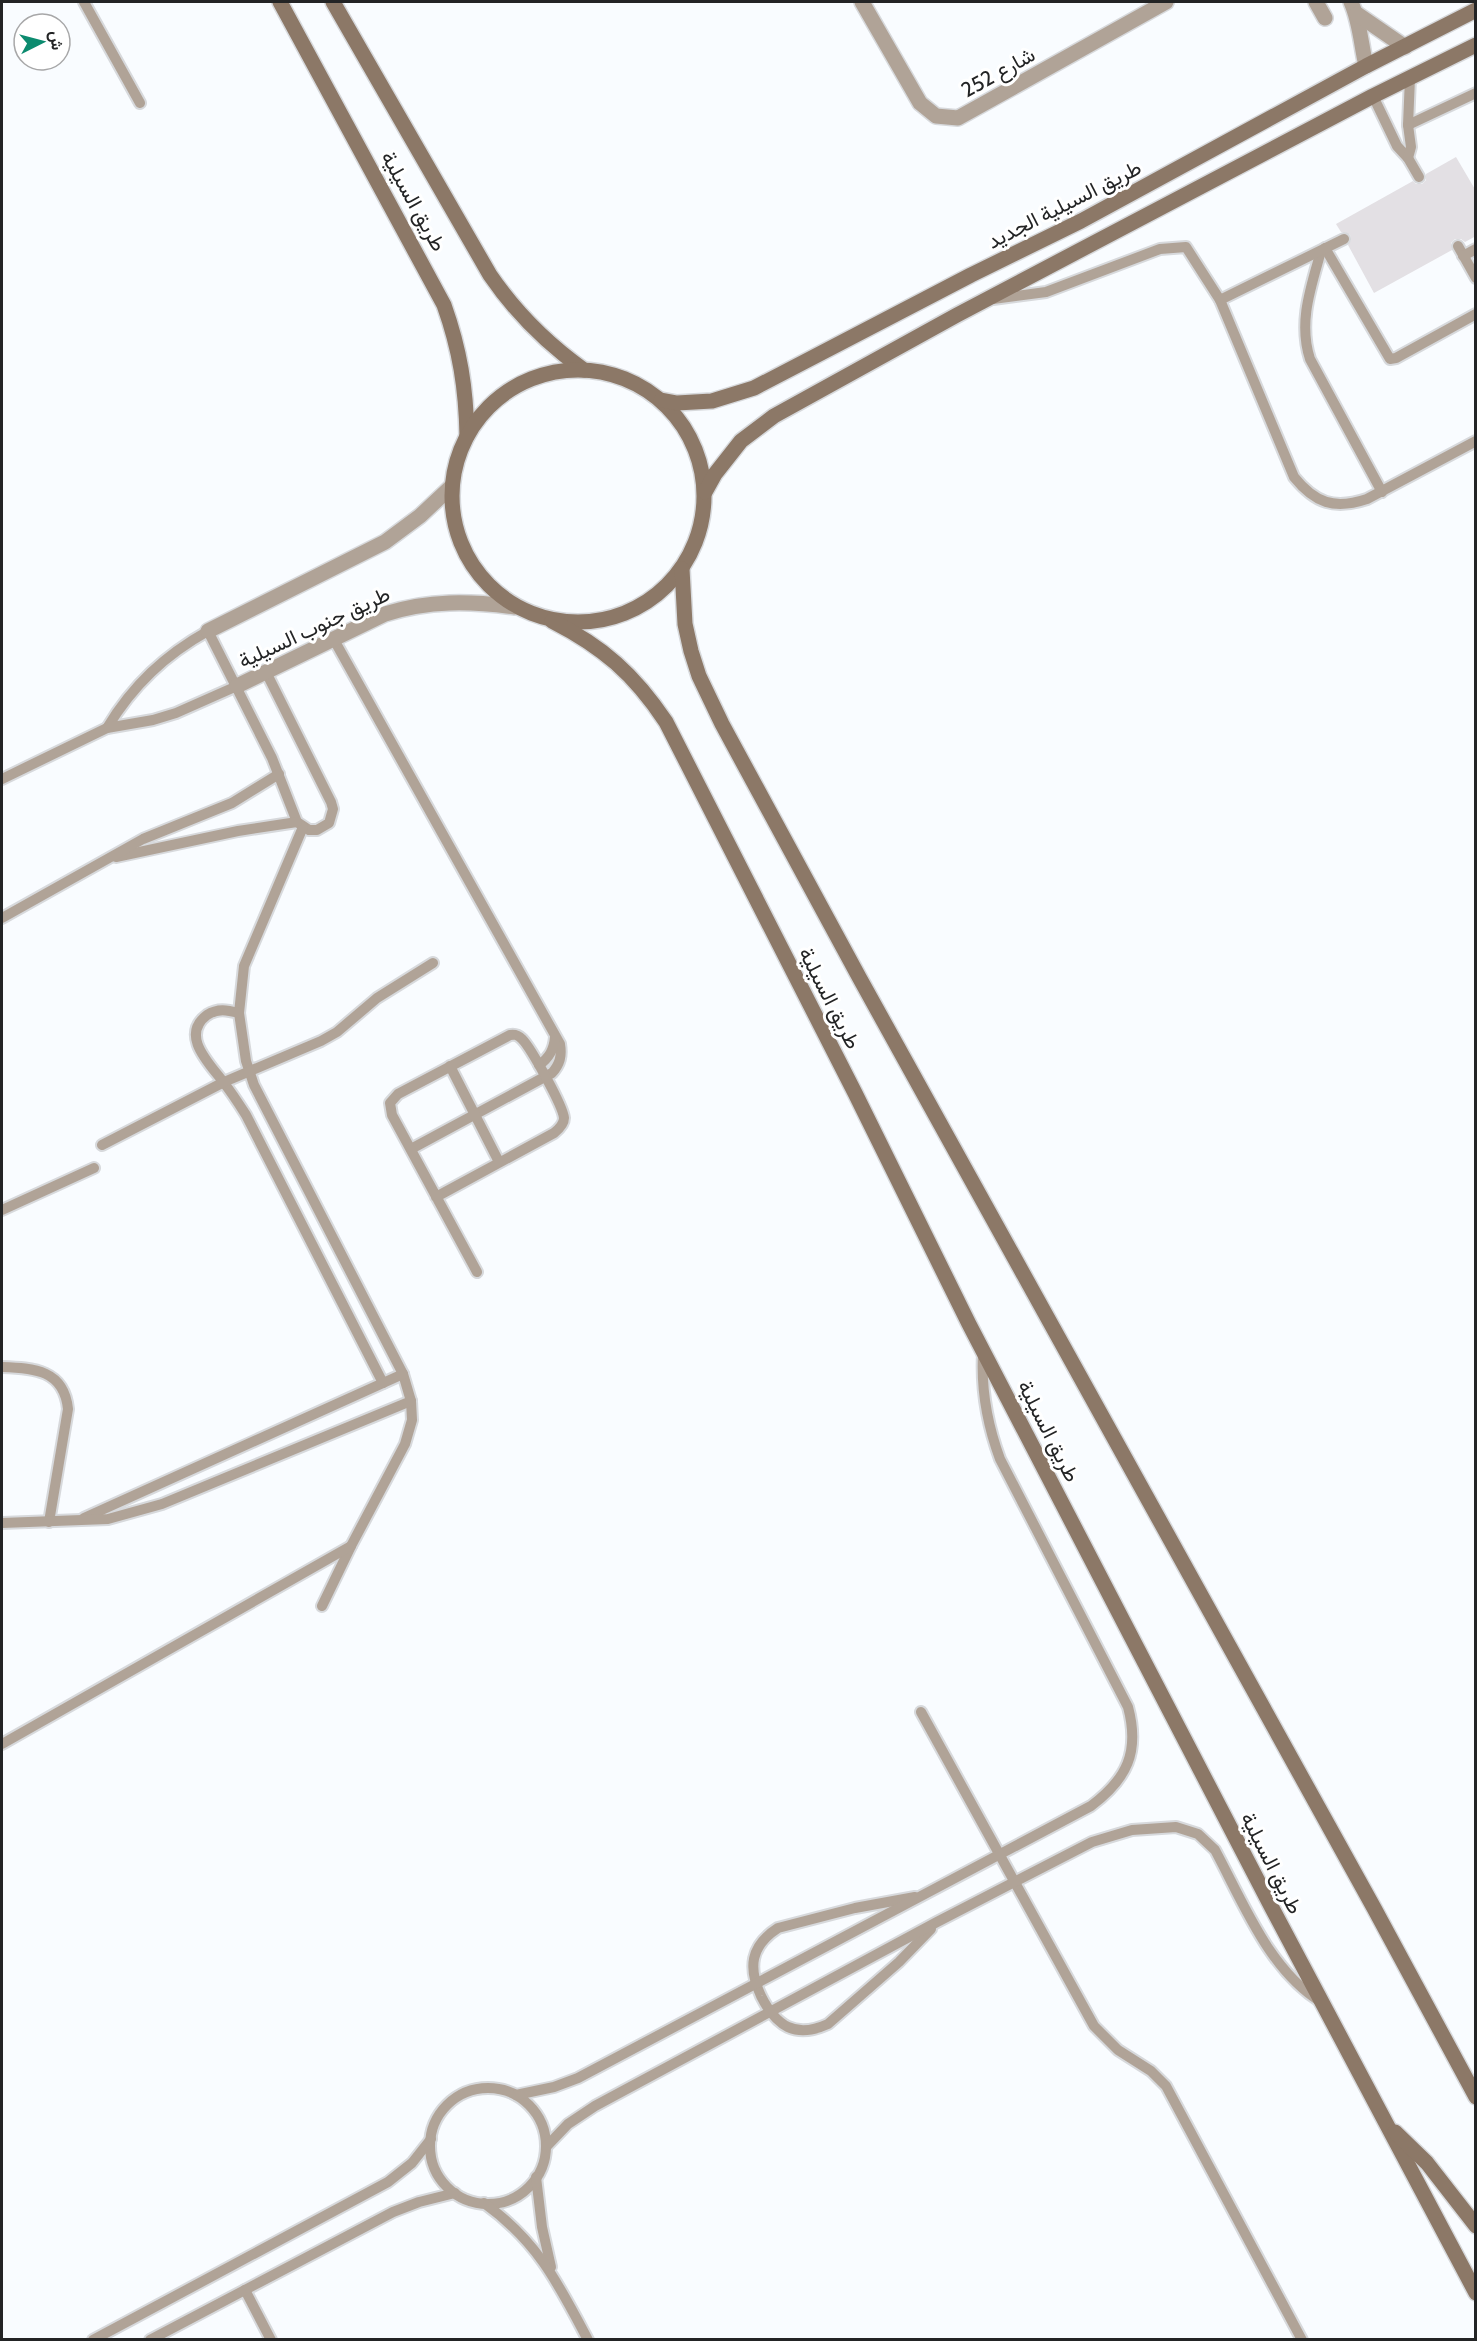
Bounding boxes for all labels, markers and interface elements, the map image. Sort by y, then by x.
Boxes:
north arrow [12,12,72,72]
text: ش [46,30,67,51]
street label: شارع 252 [957,42,1040,104]
street label: طريق السيلية [375,147,452,256]
street label: طريق السيلية الجديد [983,154,1146,255]
street label: طريق جنوب السيلية [234,581,394,674]
street label: طريق السيلية [793,943,866,1053]
street label: طريق السيلية [1012,1376,1085,1486]
street label: طريق السيلية [1235,1808,1308,1918]

